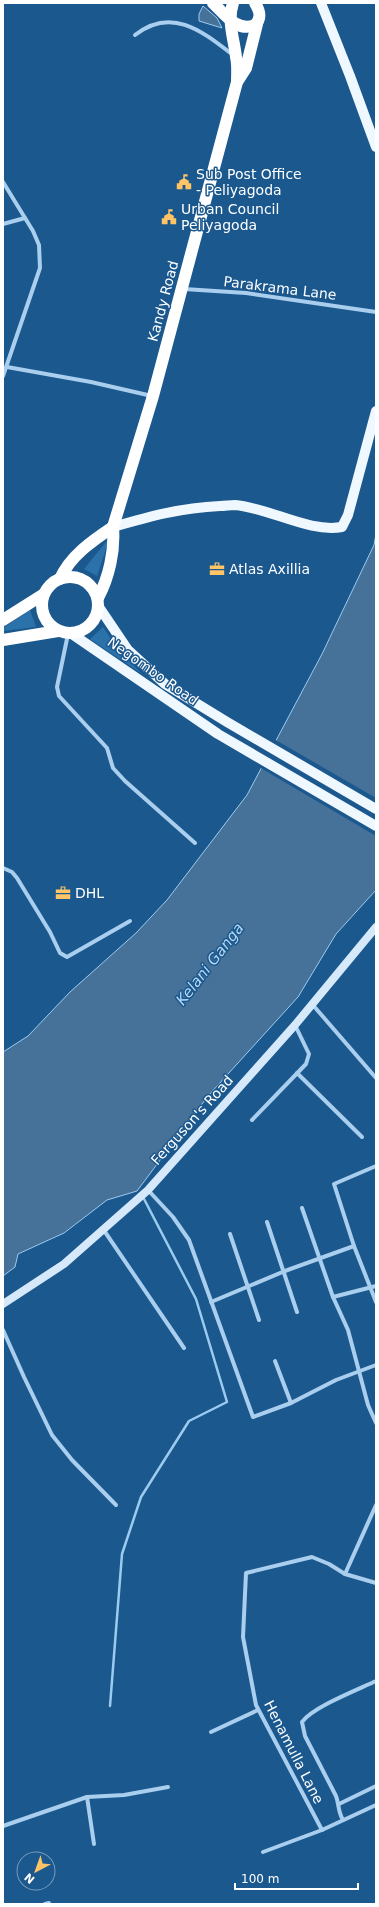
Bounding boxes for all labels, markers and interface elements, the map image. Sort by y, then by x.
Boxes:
place label: Sub Post Office - Peliyagoda [196,166,302,198]
public building icon: Sub Post Office - Peliyagoda [175,173,193,191]
place label: Urban Council Peliyagoda [181,201,279,233]
public building icon: Urban Council Peliyagoda [160,208,178,226]
street label: Kandy Road [145,259,181,343]
street label: Parakrama Lane [223,273,337,303]
office icon: Atlas Axillia [208,560,226,578]
place label: Atlas Axillia [229,561,310,577]
street label: Negombo Road [104,634,202,708]
office icon: DHL [54,884,72,902]
place label: DHL [75,885,104,901]
water label: Kelani Ganga [172,919,248,1009]
street label: Ferguson's Road [148,1072,236,1168]
street label: Henamulla Lane [261,1698,327,1806]
north arrow [16,1851,56,1891]
scale bar [235,1865,358,1891]
text: N [22,1870,38,1886]
text: 100 m [241,1872,279,1886]

